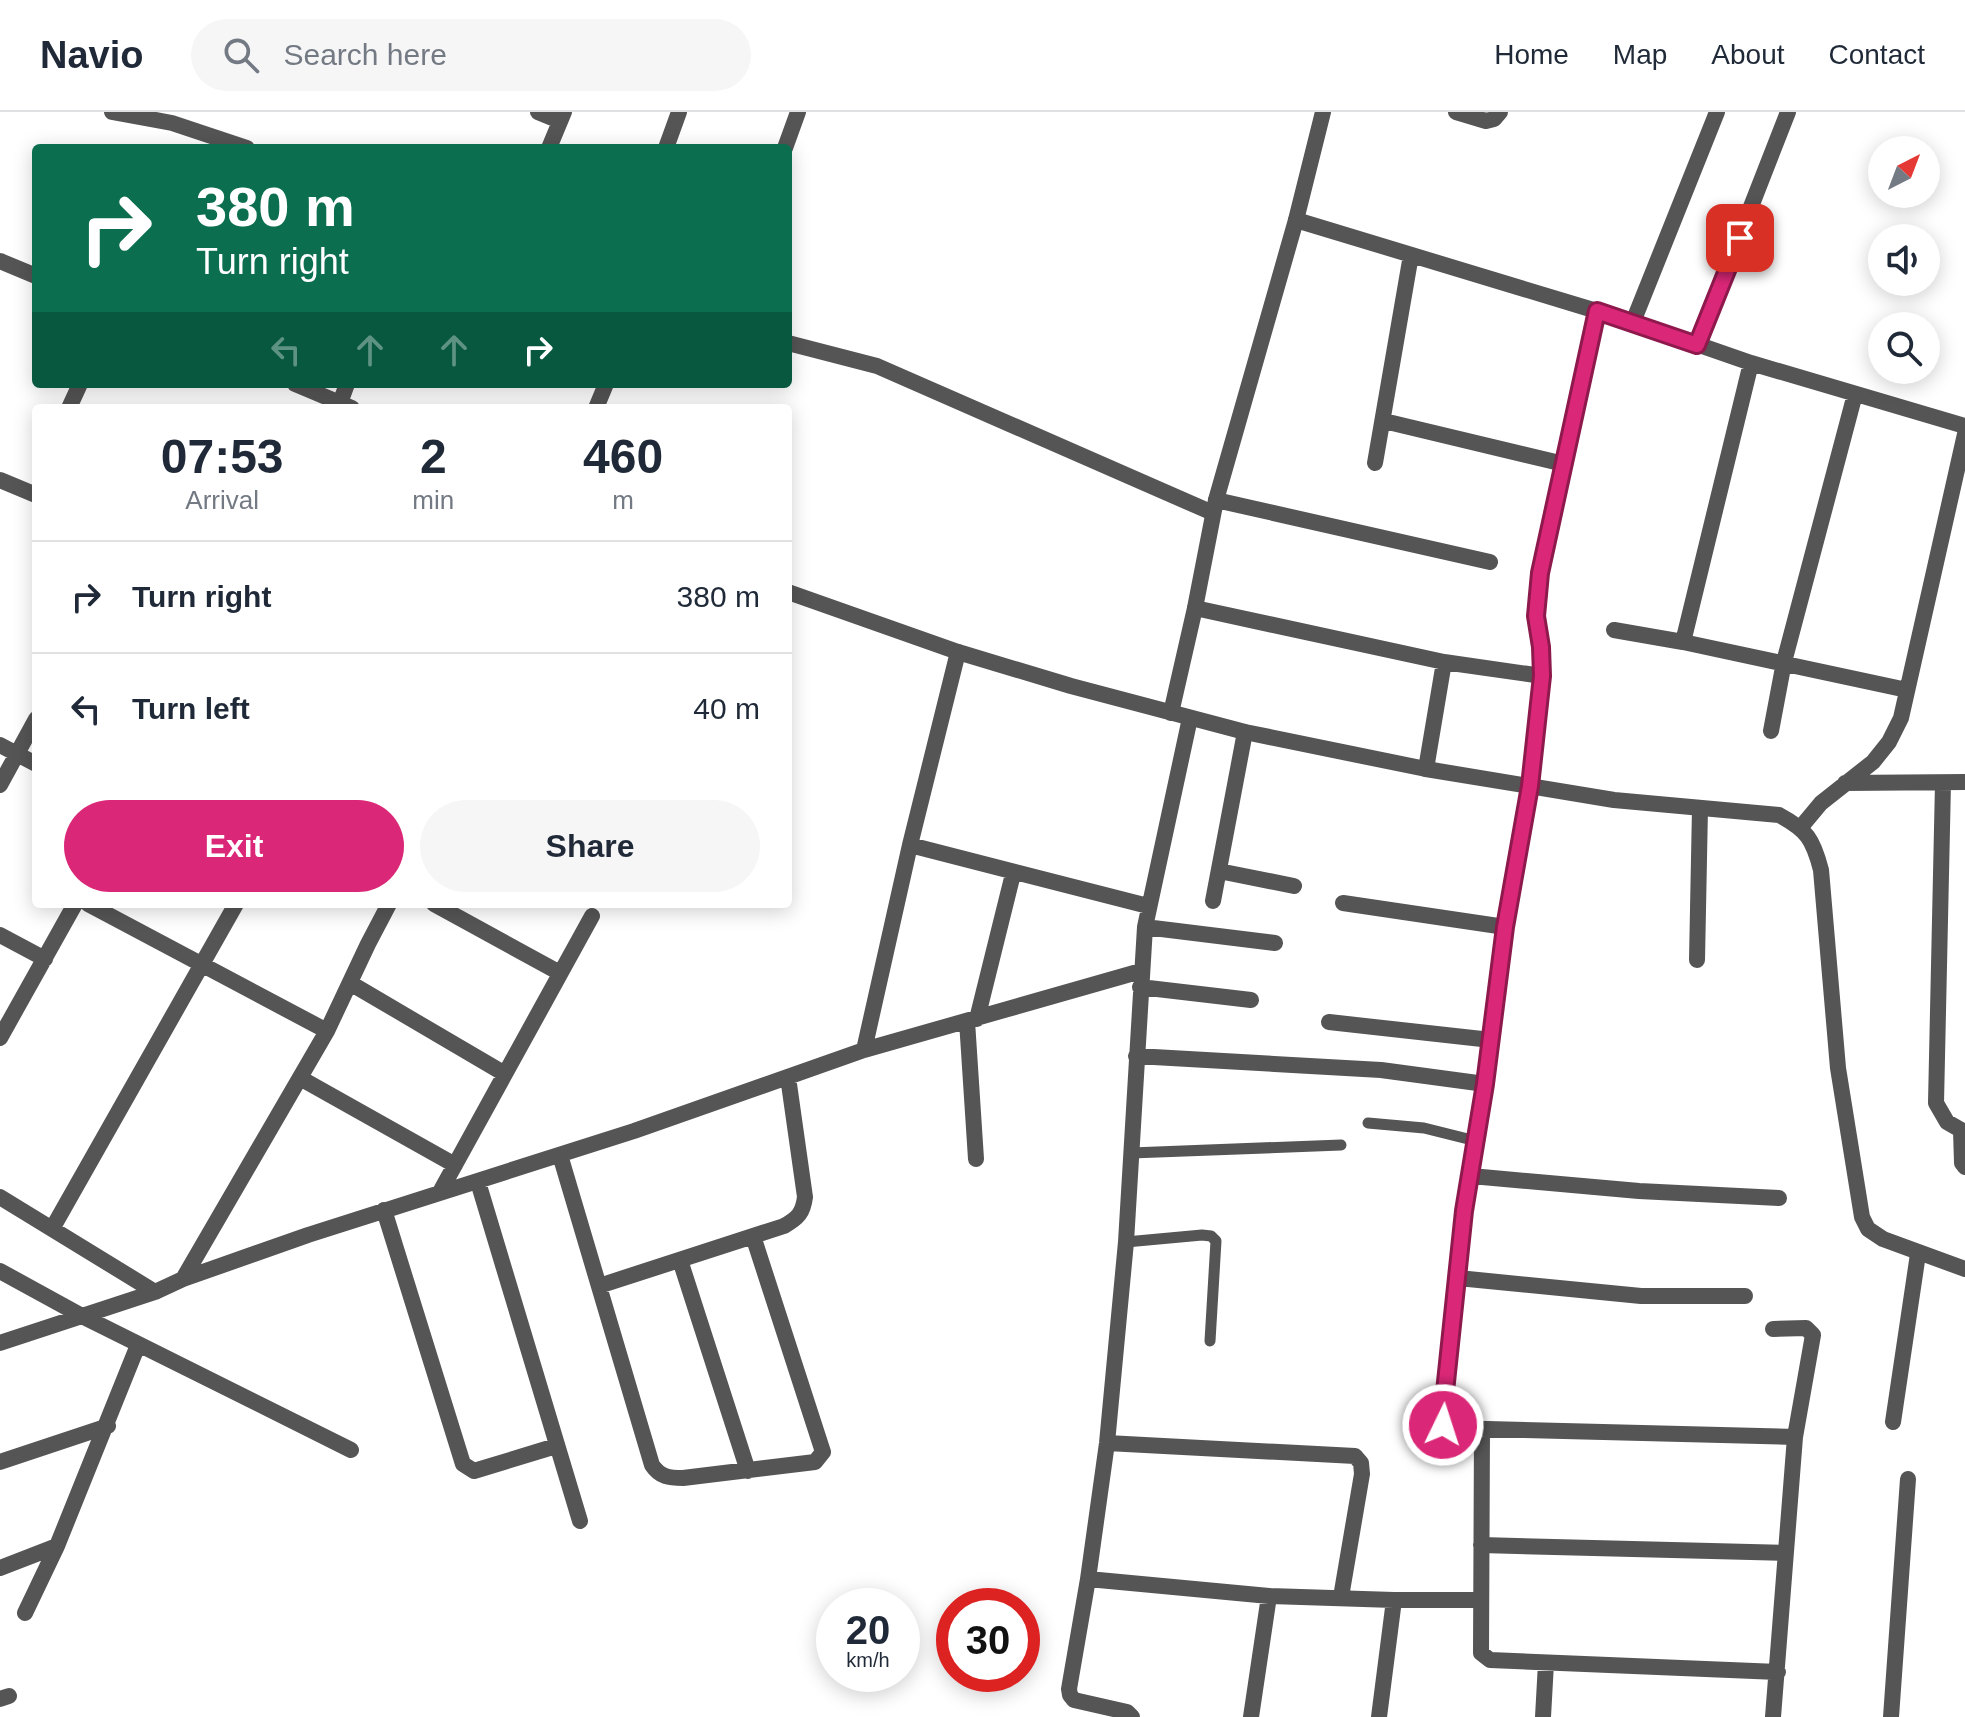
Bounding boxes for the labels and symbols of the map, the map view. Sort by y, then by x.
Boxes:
north arrow [1868,136,1940,208]
pin [1706,204,1774,272]
position arrow [1401,1383,1485,1467]
speed limit sign: 30 [936,1588,1040,1692]

